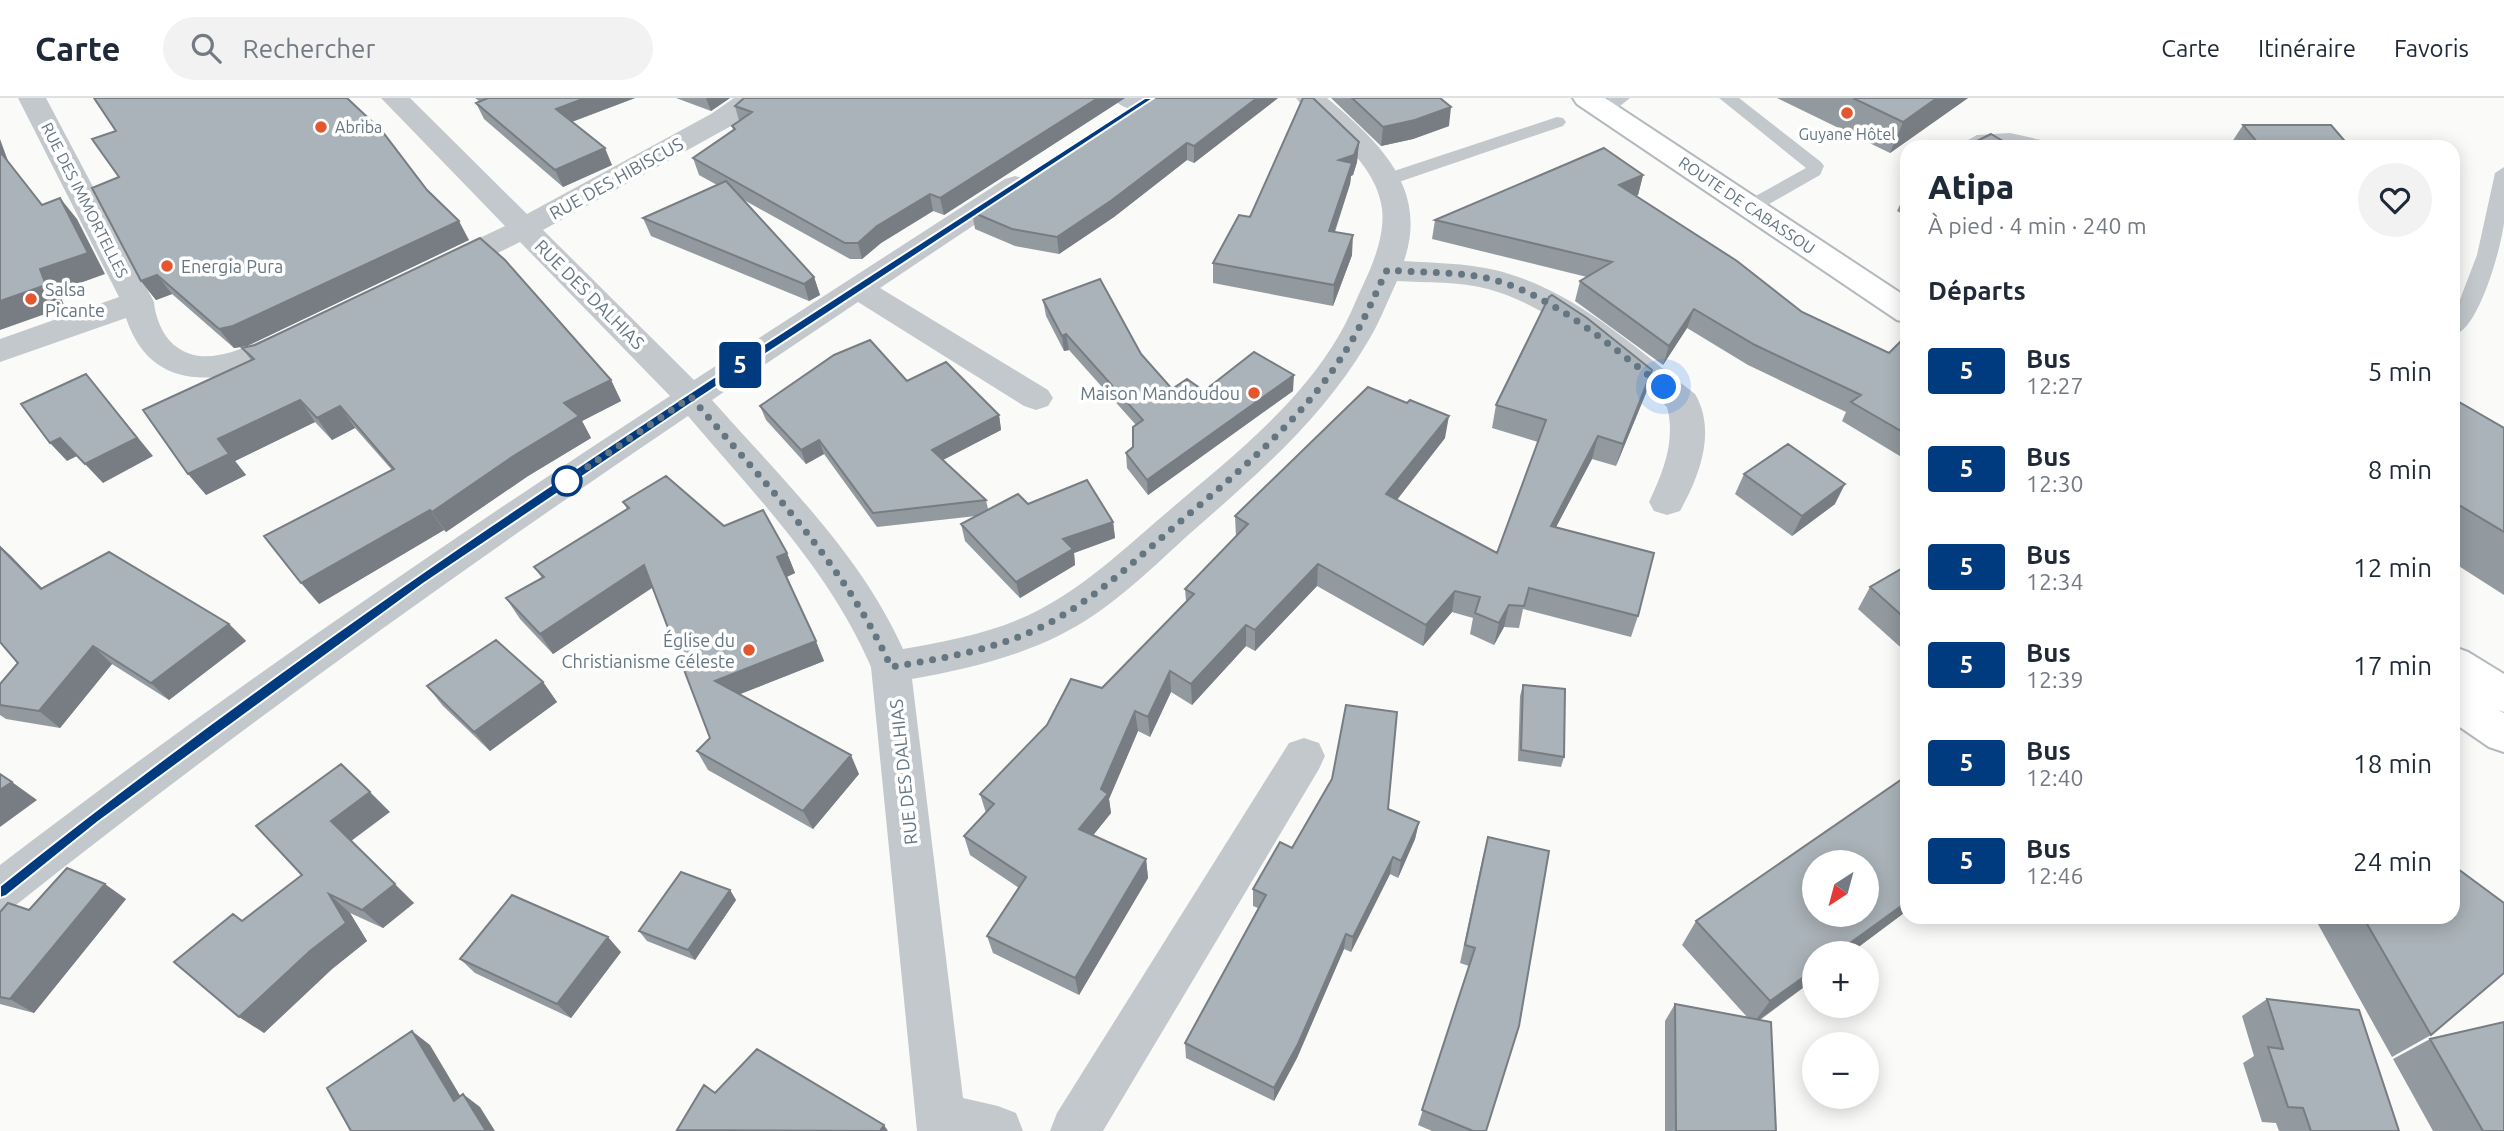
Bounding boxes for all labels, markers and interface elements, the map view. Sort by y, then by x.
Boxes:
search box [163,17,653,80]
icon: search [187,29,225,67]
text: Carte [35,30,121,67]
text: Rechercher [243,34,375,63]
text: Carte [2161,35,2220,62]
text: Itinéraire [2258,35,2356,62]
text: Favoris [2394,35,2469,62]
marker: Guyane Hôtel [1839,105,1855,121]
place label: Abriba [335,118,382,136]
street label: RUE DES IMMORTELLES [38,119,132,281]
marker: Abriba [313,119,329,135]
place label: Guyane Hôtel [1798,125,1896,143]
street label: RUE DES HIBISCUS [546,133,686,223]
street label: ROUTE DE CABASSOU [1676,153,1818,257]
button: heart [2358,163,2432,237]
text: Atipa [1928,168,2014,205]
text: À pied · 4 min · 240 m [1928,213,2147,238]
street label: RUE DES DALHIAS [531,235,649,353]
place label: Energia Pura [181,256,283,276]
marker: Energia Pura [159,258,175,274]
text: Départs [1928,276,2026,305]
place label: Salsa Picante [45,279,105,320]
marker: Salsa Picante [23,291,39,307]
line badge: 5 [717,342,763,388]
text: Bus [2026,344,2071,373]
text: 5 [733,351,747,378]
text: 5 [1960,357,1973,384]
text: 5 min [2368,357,2432,386]
your location [1646,369,1681,404]
text: 12:27 [2026,373,2084,398]
place label: Maison Mandoudou [1080,383,1240,403]
marker: Maison Mandoudou [1246,385,1262,401]
text: Bus [2026,442,2071,471]
text: 5 [1960,455,1973,482]
text: 8 min [2368,455,2432,484]
unlabelled marker [552,466,582,496]
text: 12:30 [2026,471,2084,496]
text: Bus [2026,540,2071,569]
text: 5 [1960,553,1973,580]
text: 12 min [2353,553,2432,582]
text: 12:34 [2026,569,2084,594]
place label: Église du Christianisme Céleste [562,629,735,671]
text: Bus [2026,638,2071,667]
marker: Église du Christianisme Céleste [741,642,757,658]
text: 5 [1960,651,1973,678]
text: 17 min [2353,651,2432,680]
text: 12:39 [2026,667,2084,692]
street label: RUE DES DALHIAS [885,698,921,846]
text: Bus [2026,736,2071,765]
text: 5 [1960,749,1973,776]
text: 18 min [2353,749,2432,778]
text: 12:40 [2026,765,2084,790]
text: Bus [2026,834,2071,863]
text: 5 [1960,847,1973,874]
text: 24 min [2353,847,2432,876]
north arrow [1802,850,1880,928]
map controls [1802,850,1879,1109]
text: 12:46 [2026,863,2084,888]
button: + [1802,941,1879,1018]
button: − [1802,1032,1879,1109]

